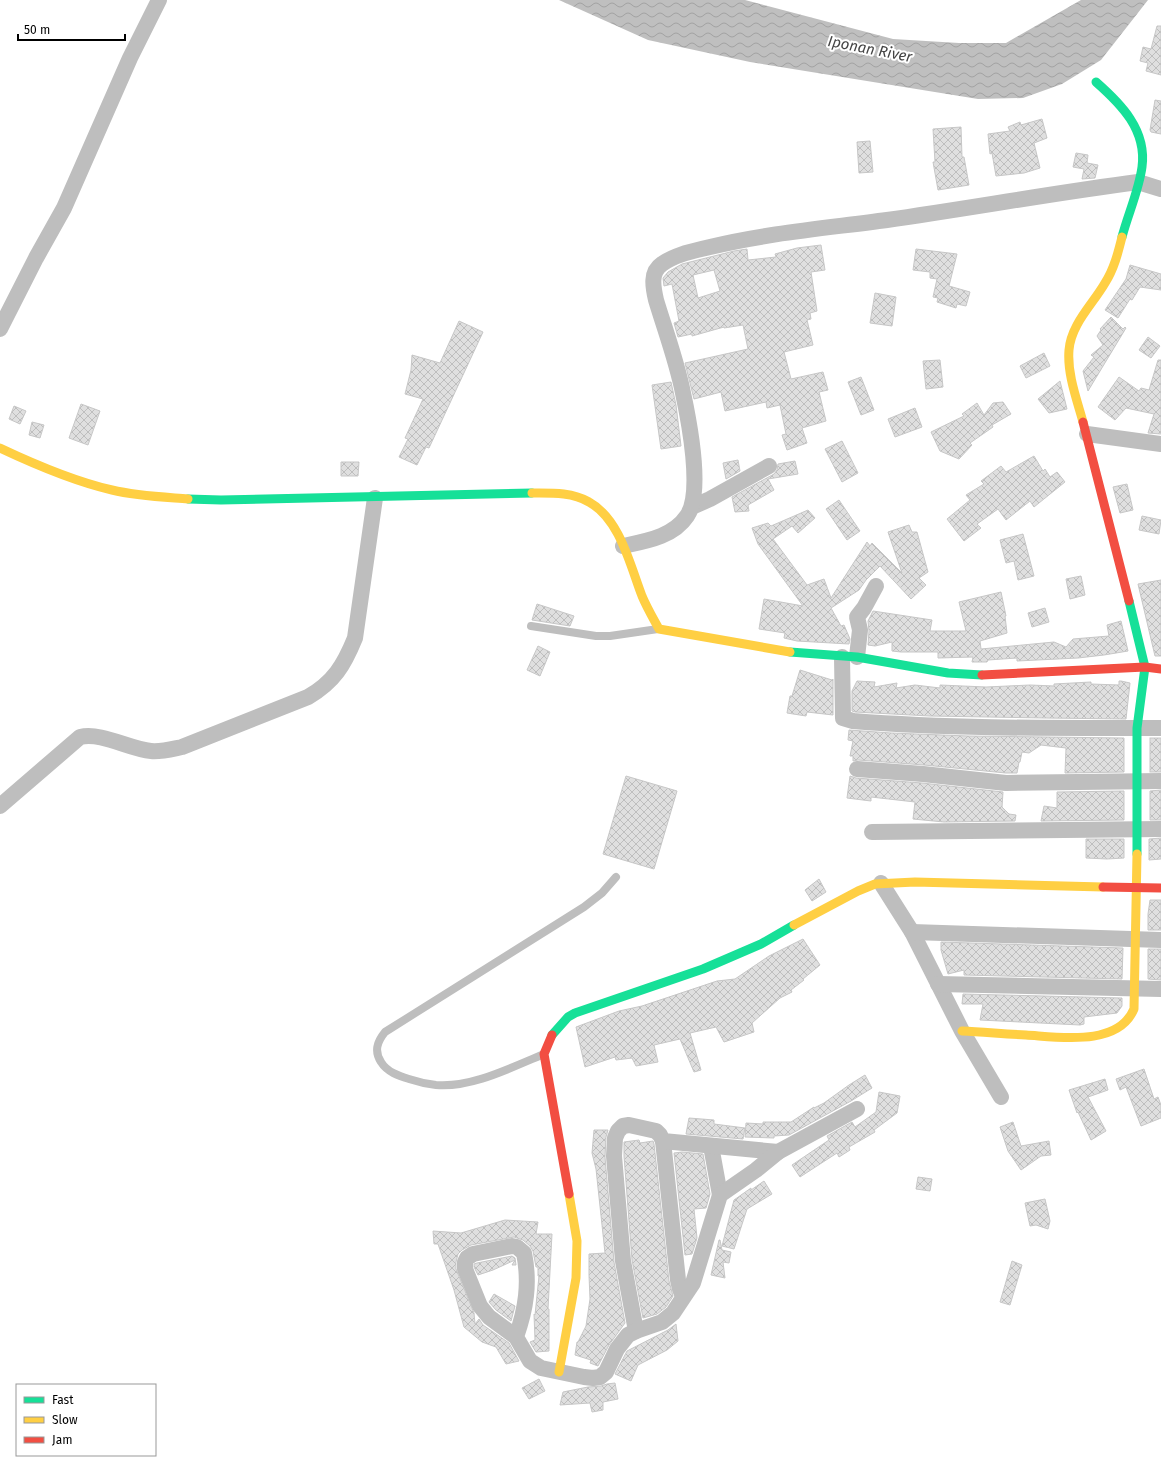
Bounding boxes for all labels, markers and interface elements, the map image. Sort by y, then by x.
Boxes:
scale bar [18,16,125,42]
text: 50 m [24,23,50,37]
water label: Iponan River [826,32,915,66]
legend [16,1384,156,1456]
text: Fast [52,1393,74,1407]
text: Slow [52,1413,78,1427]
text: Jam [52,1433,72,1447]

